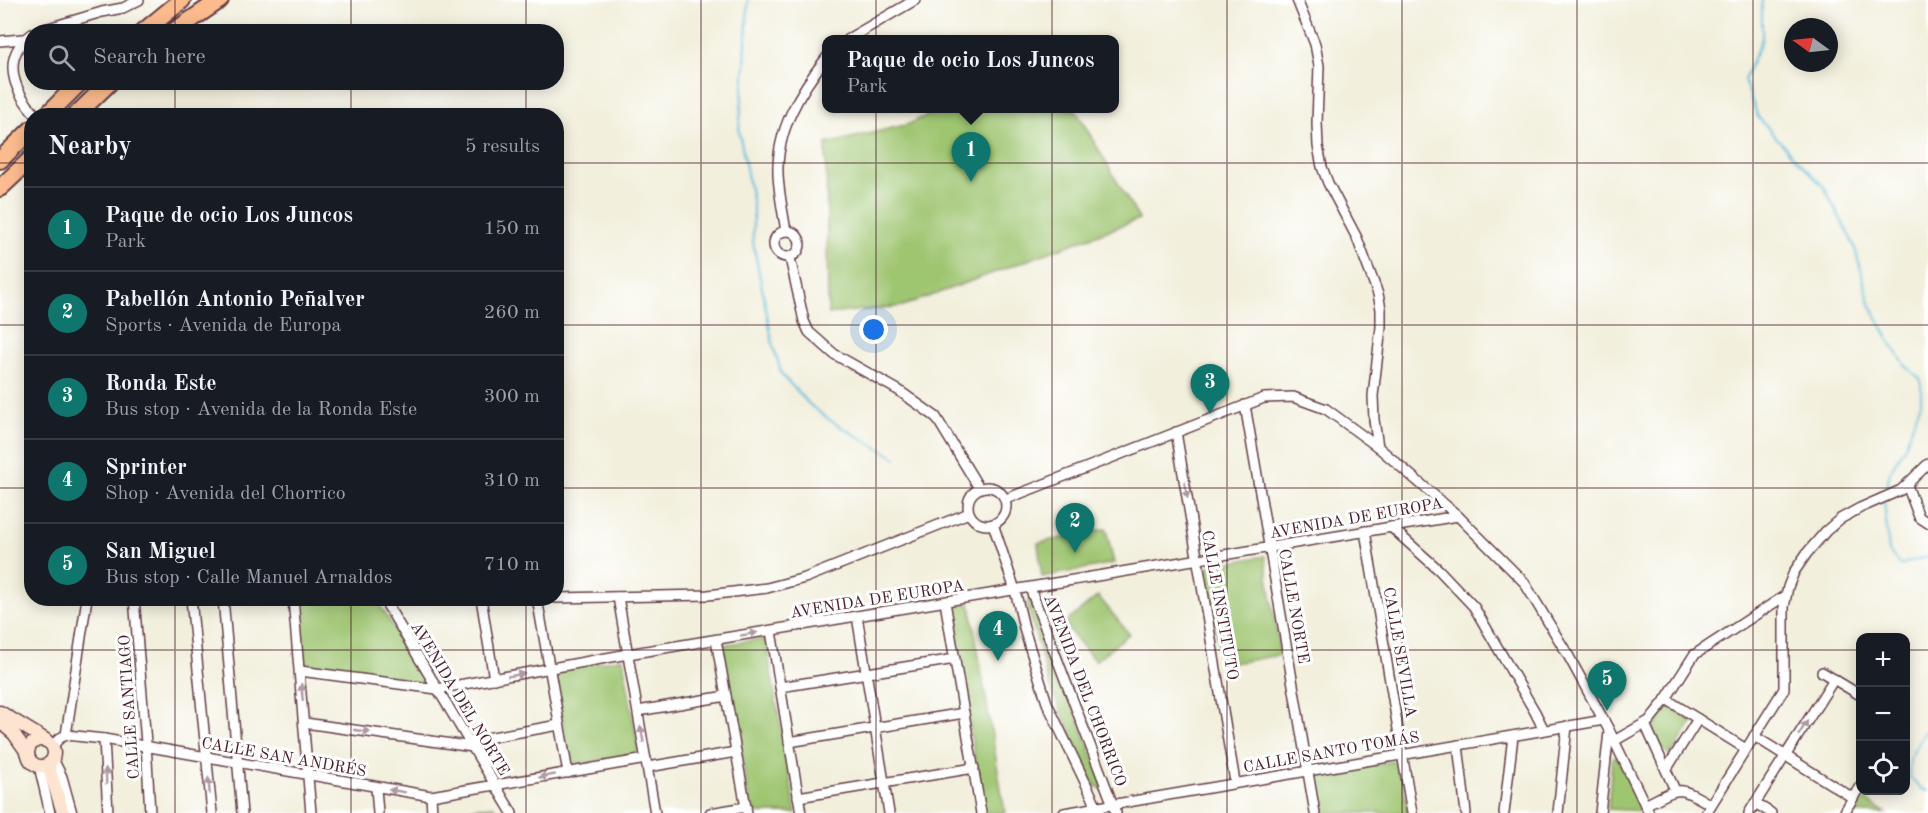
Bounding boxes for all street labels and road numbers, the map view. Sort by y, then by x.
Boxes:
street label: AVENIDA DE EUROPA [1268,496,1444,542]
street label: CALLE INSTITUTO [1198,529,1240,682]
street label: CALLE NORTE [1275,548,1311,665]
street label: AVENIDA DE EUROPA [789,578,965,622]
street label: CALLE SEVILLA [1380,586,1418,719]
street label: AVENIDA DEL CHORRICO [1040,593,1128,789]
street label: AVENIDA DEL NORTE [407,620,511,779]
street label: CALLE SANTIAGO [117,634,143,780]
street label: CALLE SANTO TOMÁS [1241,726,1421,776]
street label: CALLE SAN ANDRÉS [200,732,368,780]

